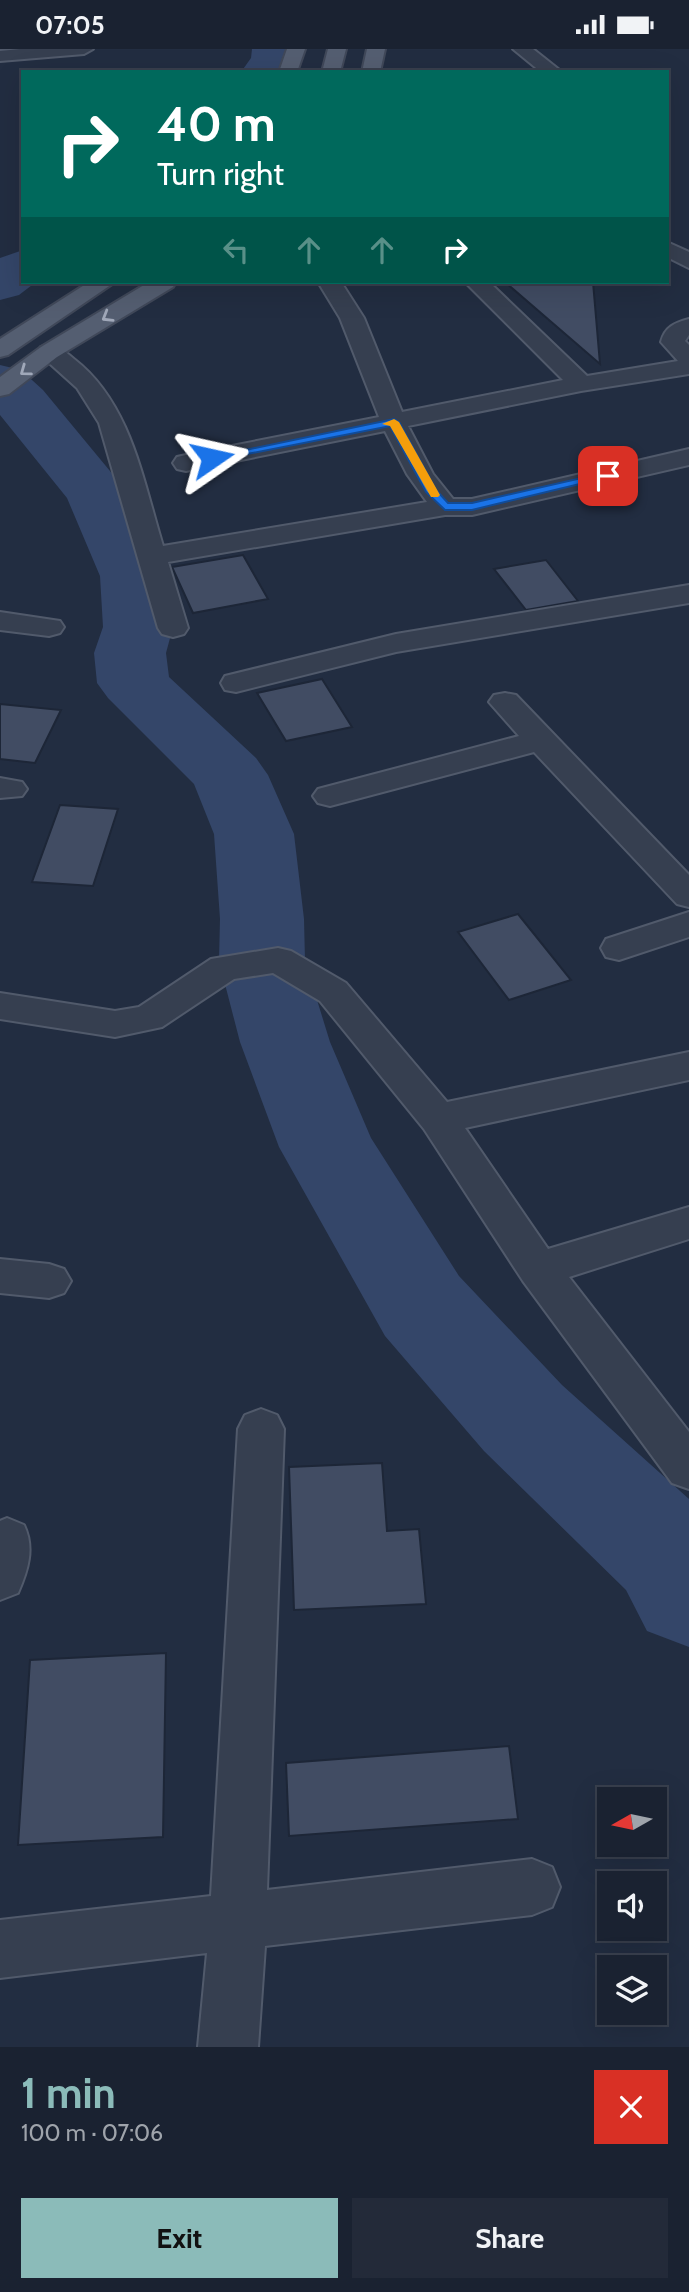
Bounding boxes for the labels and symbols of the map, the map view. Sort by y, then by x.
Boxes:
one-way arrow [102,309,115,322]
one-way arrow [20,362,33,375]
position arrow [175,421,249,495]
pin [578,446,638,506]
north arrow [597,1787,667,1857]

